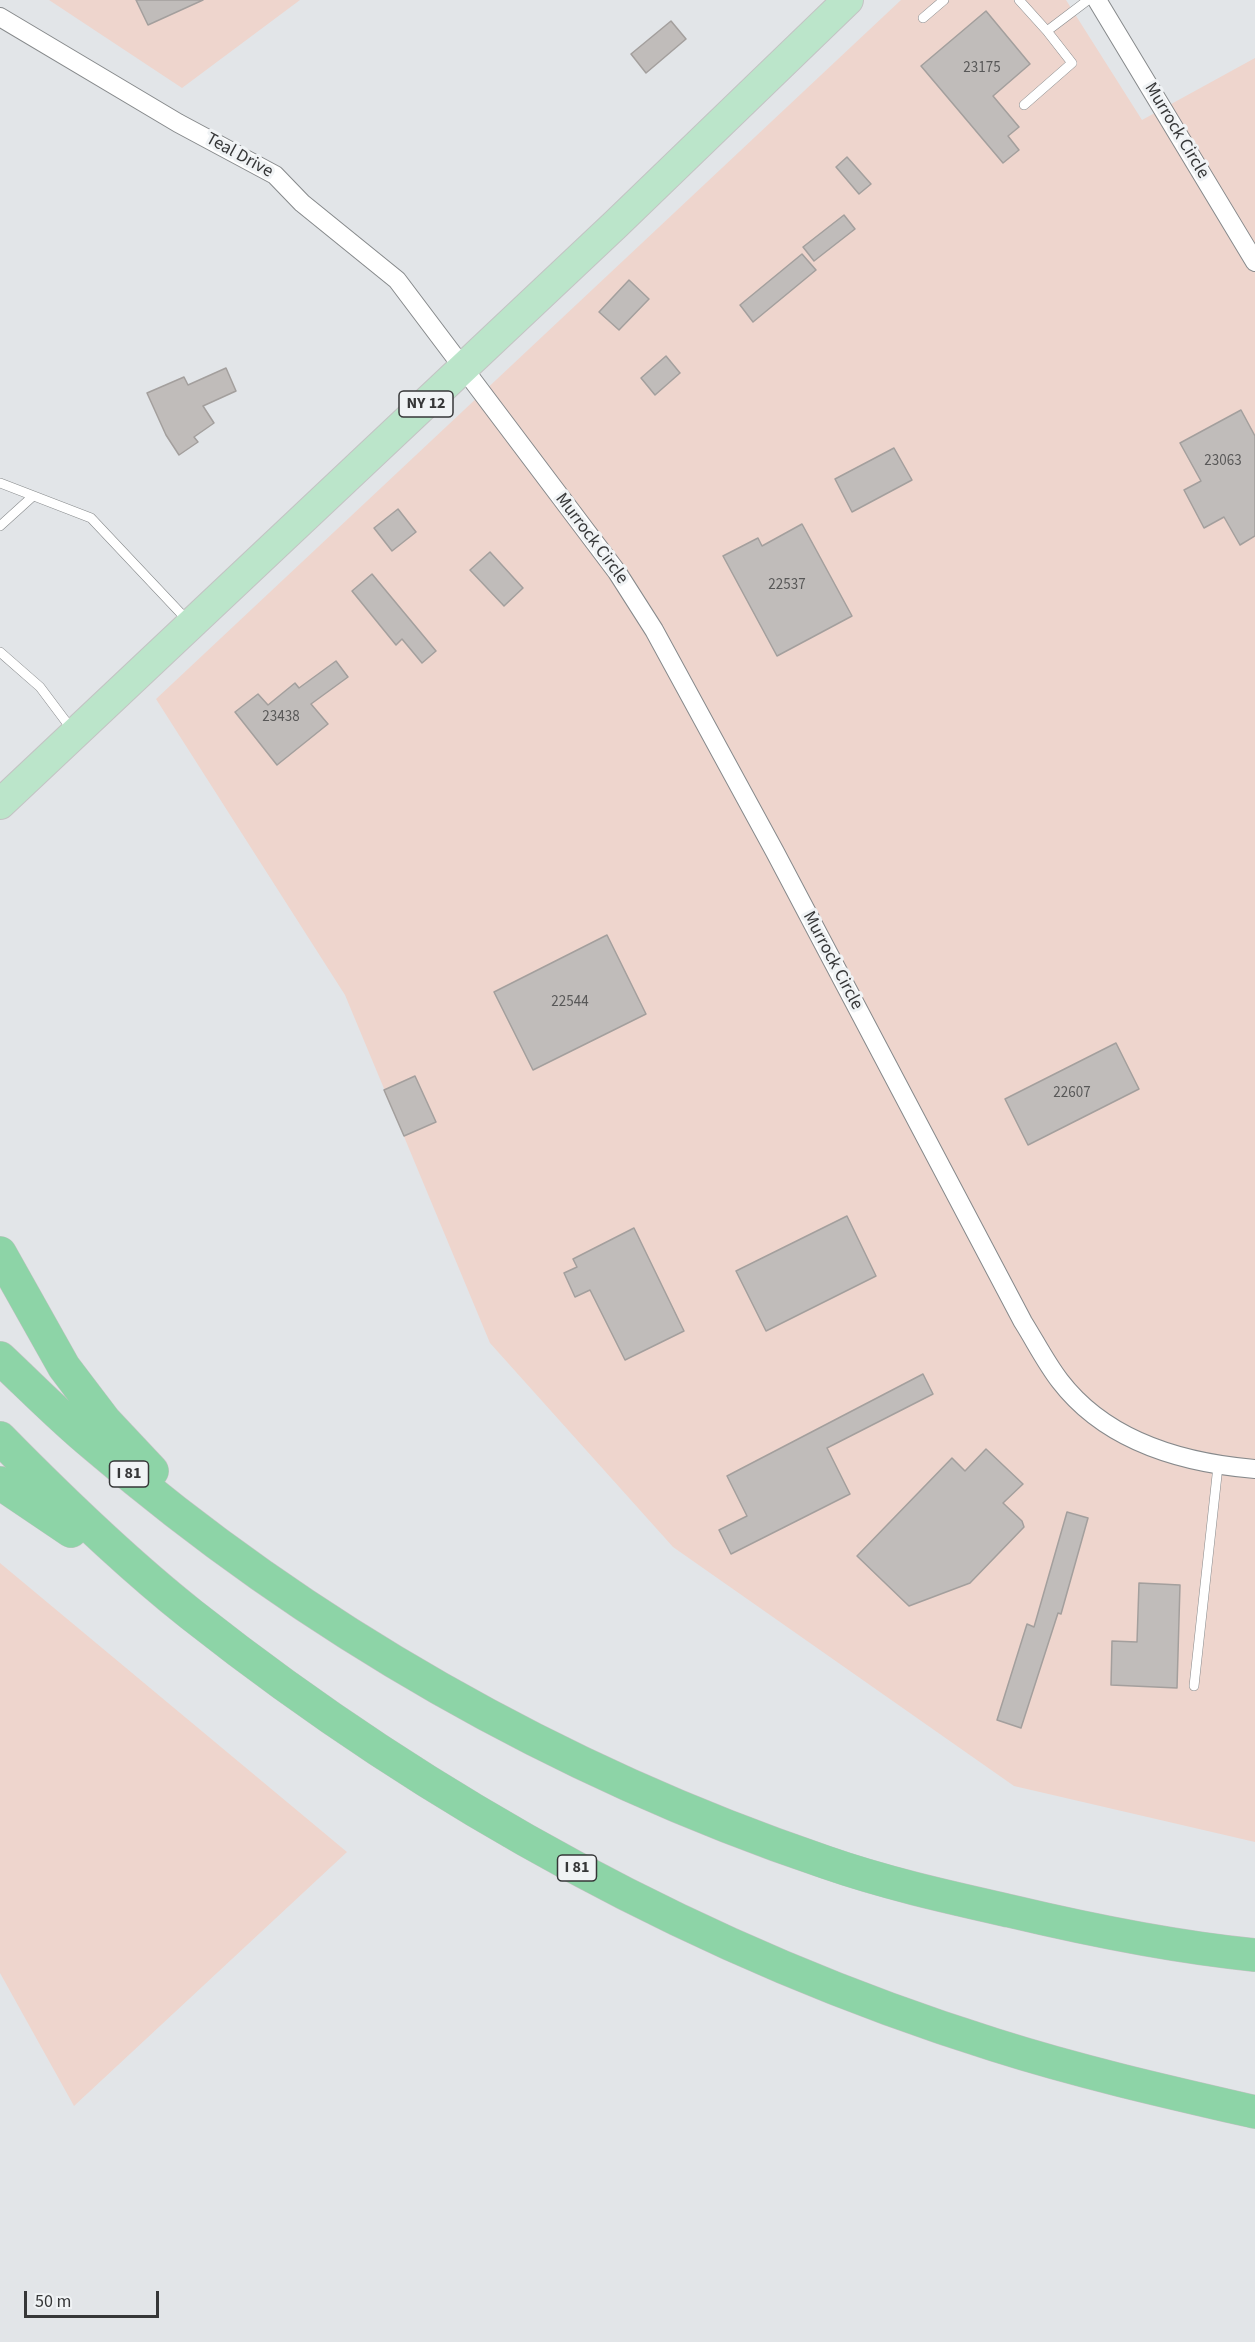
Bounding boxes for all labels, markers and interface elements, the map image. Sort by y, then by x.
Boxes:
house number: 23175 [963,60,1001,78]
street label: Murrock Circle [1139,79,1213,183]
street label: Teal Drive [202,129,276,183]
road number: NY 12 [399,391,453,417]
house number: 23063 [1204,453,1242,471]
street label: Murrock Circle [550,489,632,589]
house number: 22537 [768,577,806,595]
house number: 23438 [262,709,300,727]
street label: Murrock Circle [797,908,867,1014]
house number: 22544 [551,994,589,1012]
house number: 22607 [1053,1085,1091,1103]
road number: I 81 [110,1461,148,1487]
road number: I 81 [558,1855,596,1881]
scale bar [27,2279,162,2317]
text: 50 m [35,2289,71,2314]

